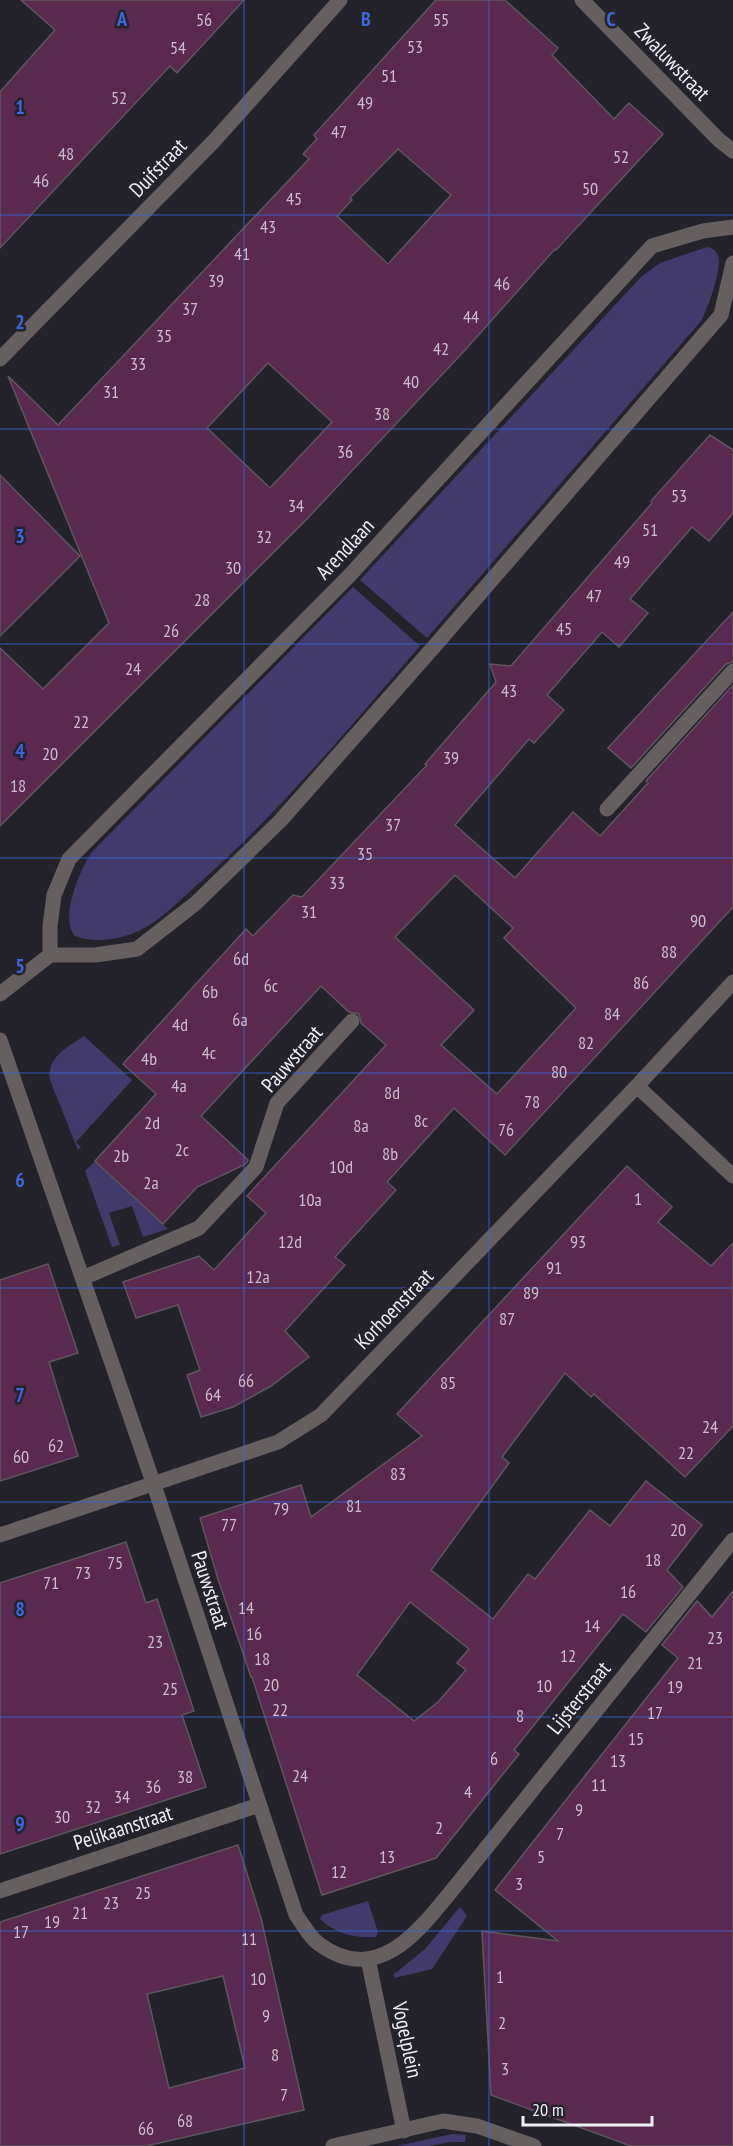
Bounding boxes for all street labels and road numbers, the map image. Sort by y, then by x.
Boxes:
street label: Zwaluwstraat [629,17,716,106]
street label: Duifstraat [123,132,192,203]
street label: Arendlaan [310,513,380,585]
street label: Pauwstraat [255,1019,328,1098]
street label: Korhoenstraat [349,1263,439,1355]
street label: Pauwstraat [185,1548,236,1632]
street label: Lijsterstraat [541,1656,616,1740]
street label: Pelikaanstraat [70,1799,176,1856]
street label: Vogelplein [386,1999,429,2080]

